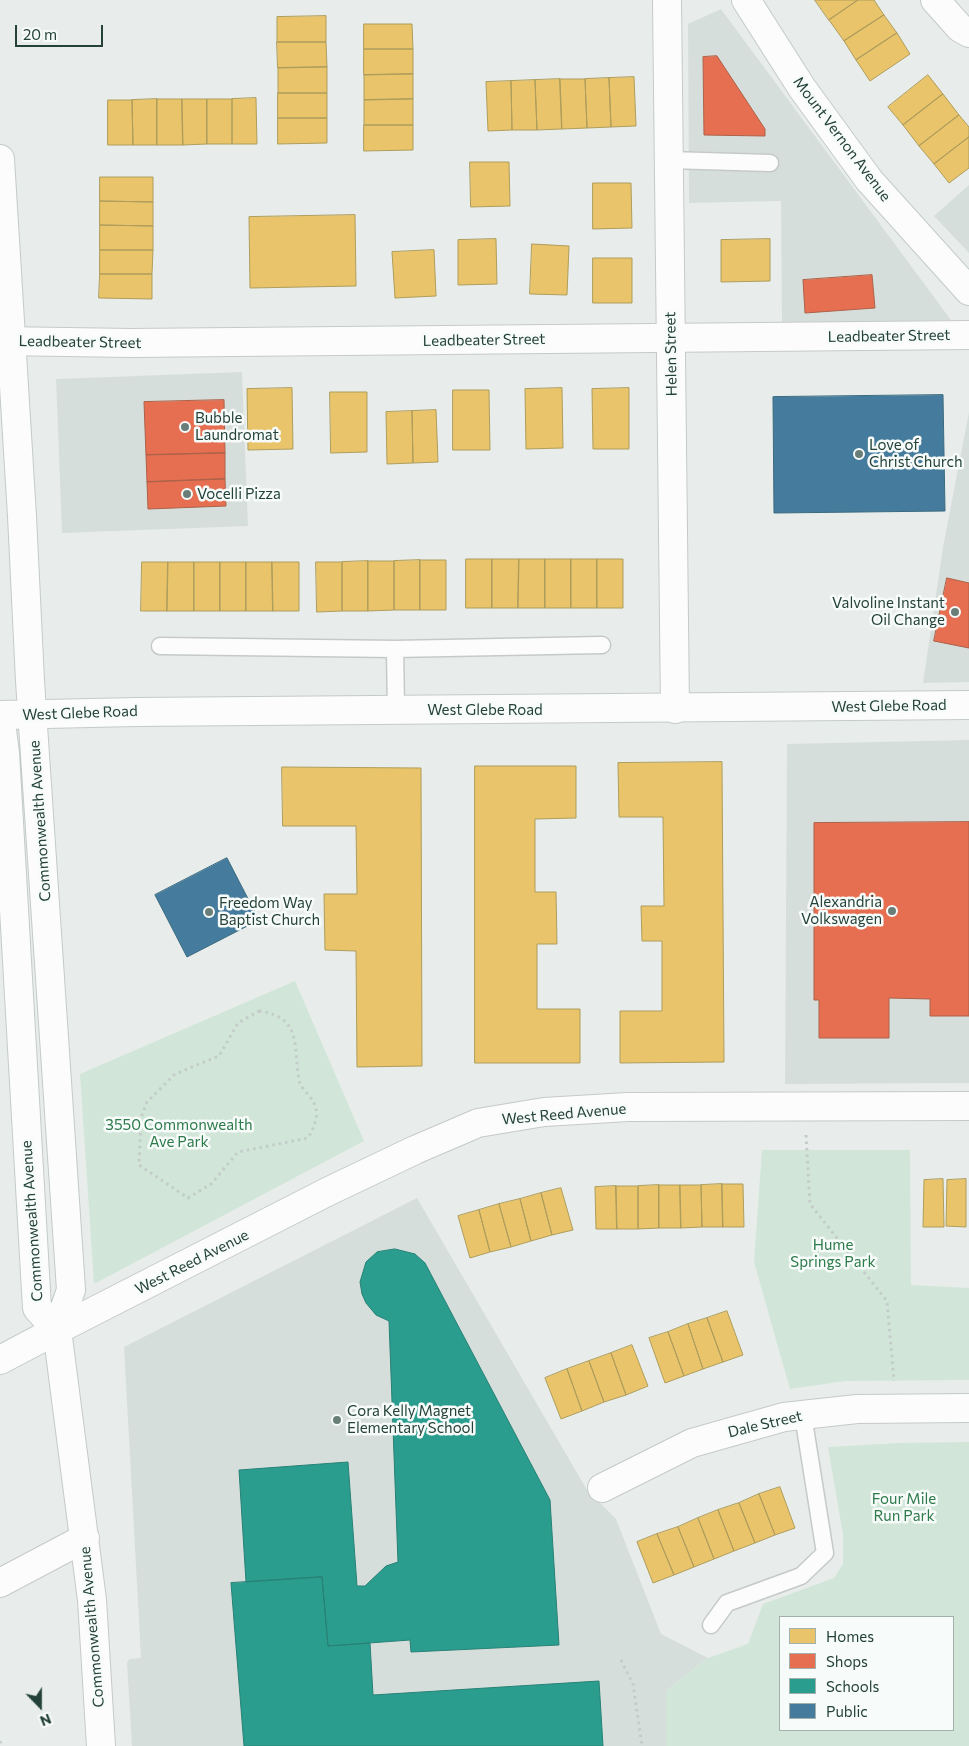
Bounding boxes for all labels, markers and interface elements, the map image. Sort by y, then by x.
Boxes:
scale bar [18,15,105,47]
text: 20 m [23,25,57,43]
street label: Mount Vernon Avenue [789,73,895,205]
street label: Helen Street [661,311,681,397]
street label: Leadbeater Street [827,326,951,346]
street label: Leadbeater Street [422,330,546,350]
street label: Leadbeater Street [18,332,142,352]
place label: Bubble Laundromat [195,409,279,444]
marker: Bubble Laundromat [179,421,191,433]
place label: Love of Christ Church [869,436,963,471]
marker: Love of Christ Church [853,448,865,460]
place label: Vocelli Pizza [197,485,281,503]
marker: Vocelli Pizza [181,488,193,500]
place label: Valvoline Instant Oil Change [832,594,945,629]
marker: Valvoline Instant Oil Change [949,606,961,618]
street label: West Glebe Road [831,696,947,716]
street label: West Glebe Road [427,701,543,719]
street label: West Glebe Road [22,702,138,724]
street label: Commonwealth Avenue [25,740,55,902]
place label: Alexandria Volkswagen [801,893,882,928]
place label: Freedom Way Baptist Church [219,894,320,929]
marker: Alexandria Volkswagen [886,905,898,917]
marker: Freedom Way Baptist Church [203,906,215,918]
street label: West Reed Avenue [501,1100,627,1128]
park label: 3550 Commonwealth Ave Park [105,1116,253,1151]
street label: Commonwealth Avenue [17,1140,47,1302]
street label: West Reed Avenue [132,1226,252,1298]
park label: Hume Springs Park [790,1236,876,1271]
place label: Cora Kelly Magnet Elementary School [347,1402,474,1437]
street label: Dale Street [726,1407,804,1441]
marker: Cora Kelly Magnet Elementary School [331,1414,343,1426]
park label: Four Mile Run Park [872,1490,936,1525]
street label: Commonwealth Avenue [76,1546,108,1708]
legend [779,1616,954,1731]
text: Homes [826,1627,874,1645]
text: Shops [826,1652,868,1670]
text: Schools [826,1677,879,1695]
north arrow [15,1681,65,1731]
text: Public [826,1702,868,1720]
text: N [38,1711,54,1730]

